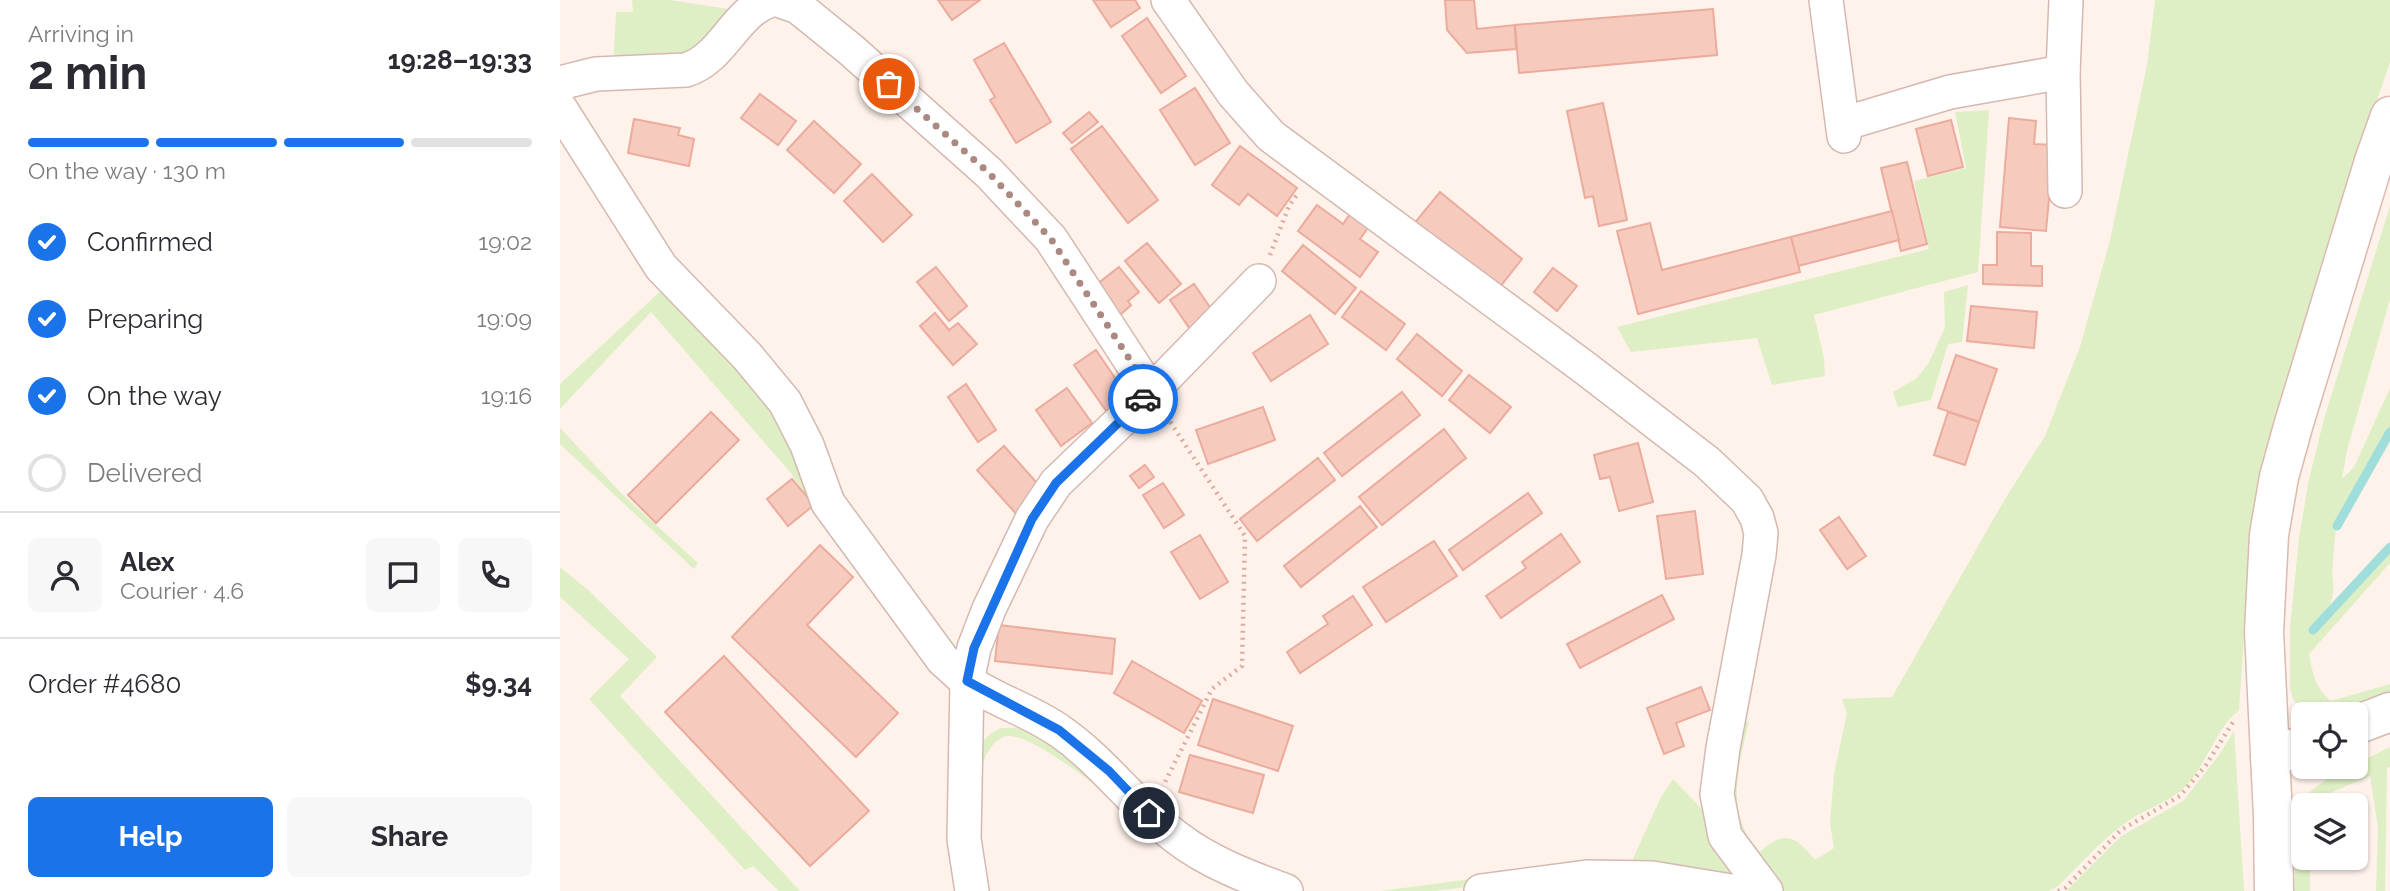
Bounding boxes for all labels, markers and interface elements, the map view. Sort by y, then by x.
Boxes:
text: Arriving in [28,20,134,47]
text: 19:28–19:33 [388,45,532,75]
text: 2 min [28,46,147,100]
pin [859,54,919,114]
icon: bag [870,65,908,103]
text: On the way · 130 m [28,157,226,184]
icon: check [28,223,66,261]
text: Confirmed [87,227,213,257]
text: 19:02 [478,228,532,255]
icon: check [28,300,66,338]
text: Preparing [87,304,203,334]
text: 19:09 [477,305,532,332]
courier [1108,364,1178,434]
icon: check [28,377,66,415]
icon: car [1124,380,1162,418]
text: On the way [87,381,222,411]
text: 19:16 [481,382,532,409]
text: Delivered [87,458,202,488]
button: person [28,538,102,612]
button: chat [366,538,440,612]
button: phone [458,538,532,612]
text: Alex [120,547,175,577]
text: Courier · 4.6 [120,577,244,604]
text: Order #4680 [28,669,181,699]
text: $9.34 [465,669,532,699]
map controls [2291,702,2368,870]
button: locate [2291,702,2368,779]
pin [1119,783,1179,843]
button: layers [2291,793,2368,870]
icon: home [1130,794,1168,832]
button: Help [28,797,273,877]
button: Share [287,797,532,877]

